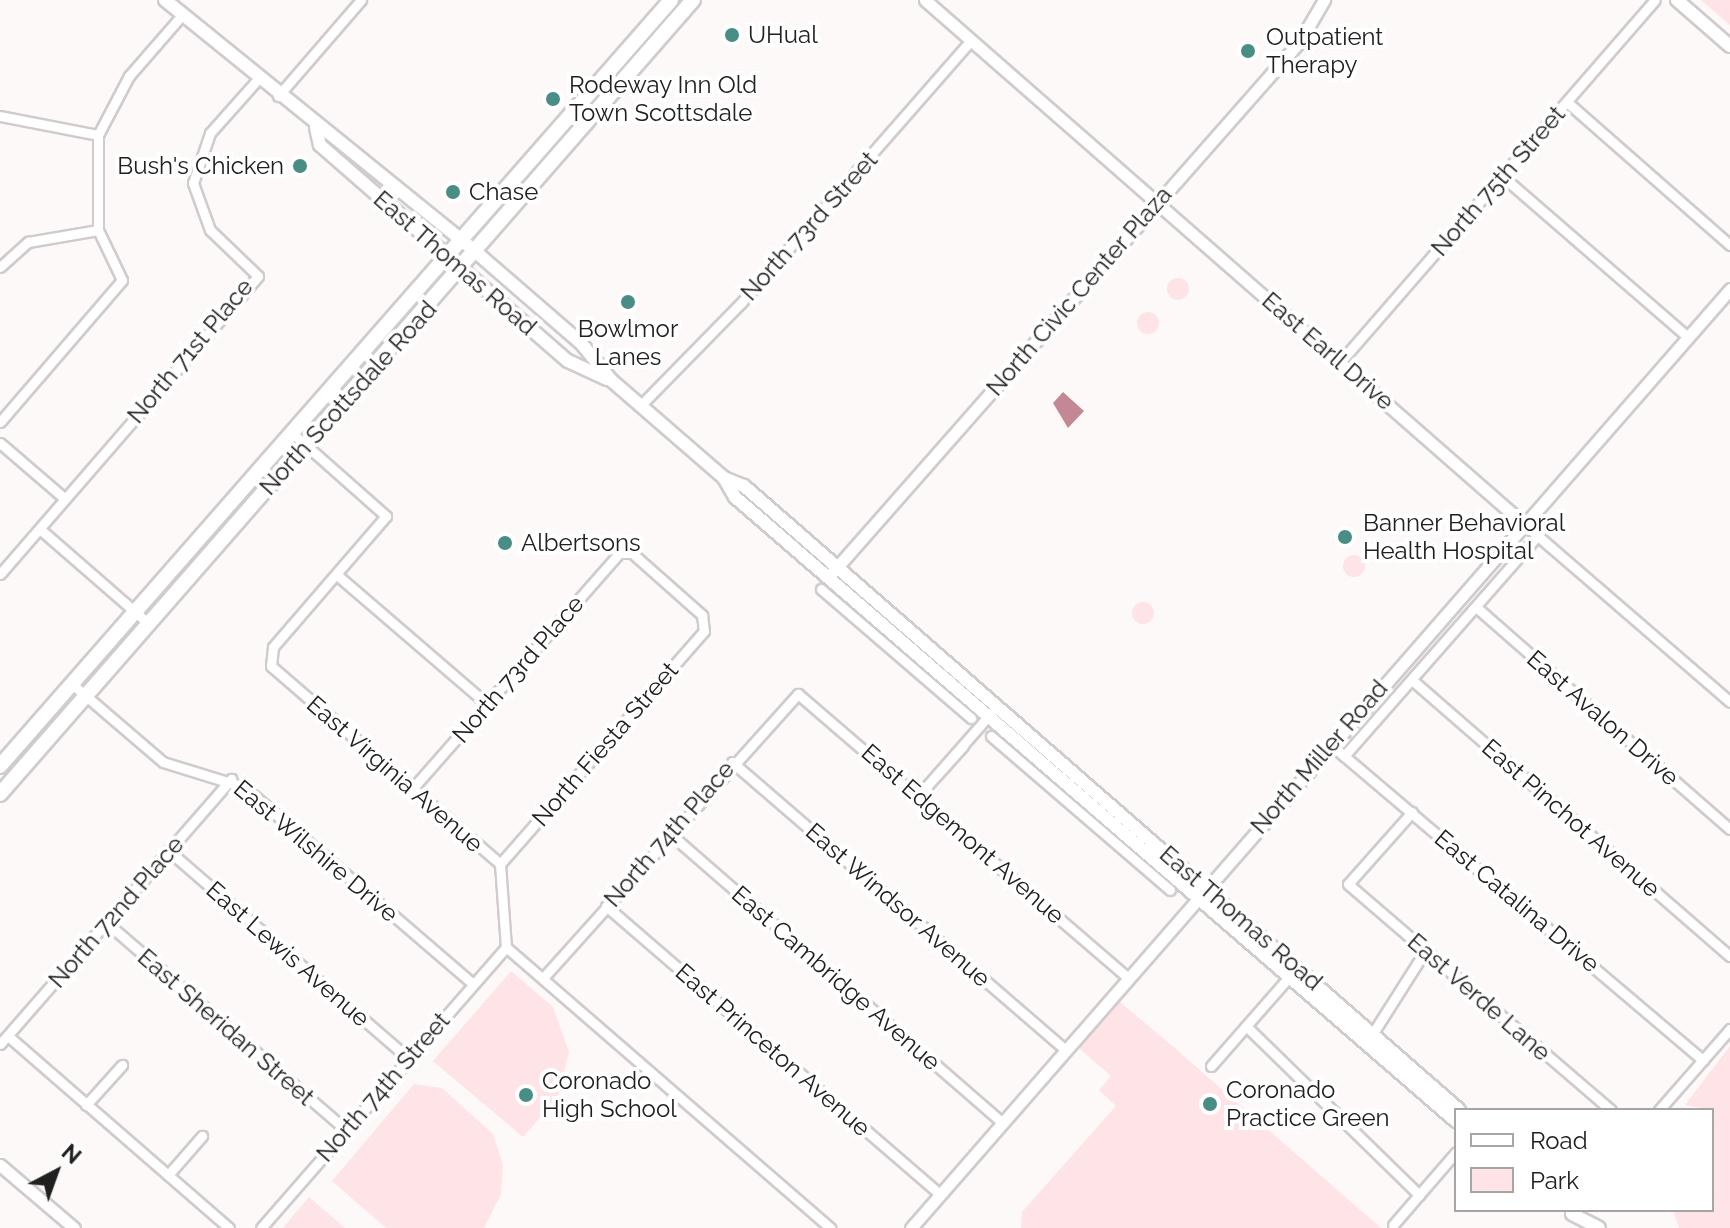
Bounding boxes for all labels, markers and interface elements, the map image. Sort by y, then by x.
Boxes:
place label: UHual [748,21,818,49]
place label: Outpatient Therapy [1266,23,1383,79]
marker: UHual [723,26,741,44]
marker: Outpatient Therapy [1237,40,1259,62]
place label: Rodeway Inn Old Town Scottsdale [569,71,758,127]
marker: Rodeway Inn Old Town Scottsdale [544,90,562,108]
street label: North 75th Street [1425,100,1571,262]
street label: North 73rd Street [735,146,883,306]
place label: Bush's Chicken [117,152,284,180]
marker: Bush's Chicken [291,157,309,175]
place label: Chase [469,178,538,206]
street label: North Civic Center Plaza [980,180,1178,402]
marker: Chase [444,183,462,201]
street label: East Thomas Road [368,184,542,342]
street label: North 71st Place [121,273,259,429]
street label: East Earll Drive [1256,286,1400,416]
marker: Bowlmor Lanes [619,293,637,311]
street label: North Scottsdale Road [253,295,443,501]
place label: Bowlmor Lanes [578,315,678,371]
place label: Banner Behavioral Health Hospital [1363,509,1566,565]
marker: Banner Behavioral Health Hospital [1334,526,1356,548]
place label: Albertsons [521,529,641,557]
marker: Albertsons [496,534,514,552]
street label: North 73rd Place [446,589,590,749]
street label: East Avalon Drive [1521,644,1685,792]
street label: North Fiesta Street [526,656,684,832]
street label: North Miller Road [1244,674,1394,840]
street label: East Virginia Avenue [300,689,490,859]
street label: East Pinchot Avenue [1476,733,1666,903]
street label: East Edgemont Avenue [855,738,1071,930]
street label: North 74th Place [598,755,740,913]
street label: East Wilshire Drive [228,774,404,928]
street label: East Windsor Avenue [799,816,997,994]
street label: East Catalina Drive [1429,824,1605,978]
street label: North 72nd Place [42,830,190,994]
street label: East Thomas Road [1154,839,1328,997]
street label: East Lewis Avenue [200,875,376,1033]
street label: East Cambridge Avenue [726,879,946,1077]
street label: East Verde Lane [1401,927,1557,1067]
street label: East Sheridan Street [132,943,320,1111]
street label: East Princeton Avenue [669,957,877,1143]
street label: North 74th Street [310,1006,456,1168]
place label: Coronado High School [542,1067,677,1123]
place label: Coronado Practice Green [1226,1076,1389,1132]
marker: Coronado High School [517,1086,535,1104]
marker: Coronado Practice Green [1201,1095,1219,1113]
legend [1454,1108,1714,1212]
text: Road [1530,1126,1588,1155]
north arrow [16,1132,96,1212]
text: N [57,1139,87,1169]
text: Park [1530,1166,1579,1195]

